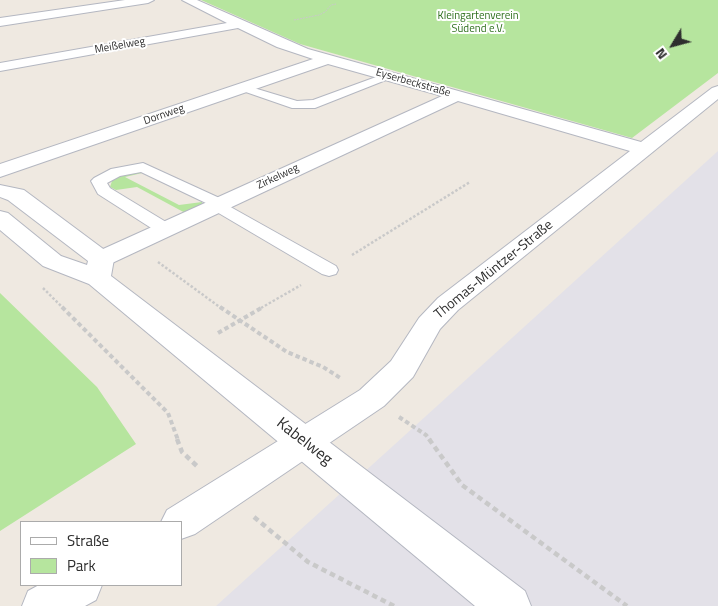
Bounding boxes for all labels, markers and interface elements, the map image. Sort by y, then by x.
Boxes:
park label: Kleingartenverein Südend e.V. [437,9,519,35]
north arrow [648,20,698,70]
street label: Meißelweg [94,35,146,57]
text: N [649,44,672,65]
street label: Eyserbeckstraße [374,66,452,100]
street label: Dornweg [142,102,186,128]
street label: Zirkelweg [255,162,301,192]
street label: Thomas-Müntzer-Straße [431,217,557,323]
street label: Kabelweg [272,414,336,470]
legend [20,521,182,586]
text: Straße [67,529,109,552]
text: Park [67,554,96,577]

